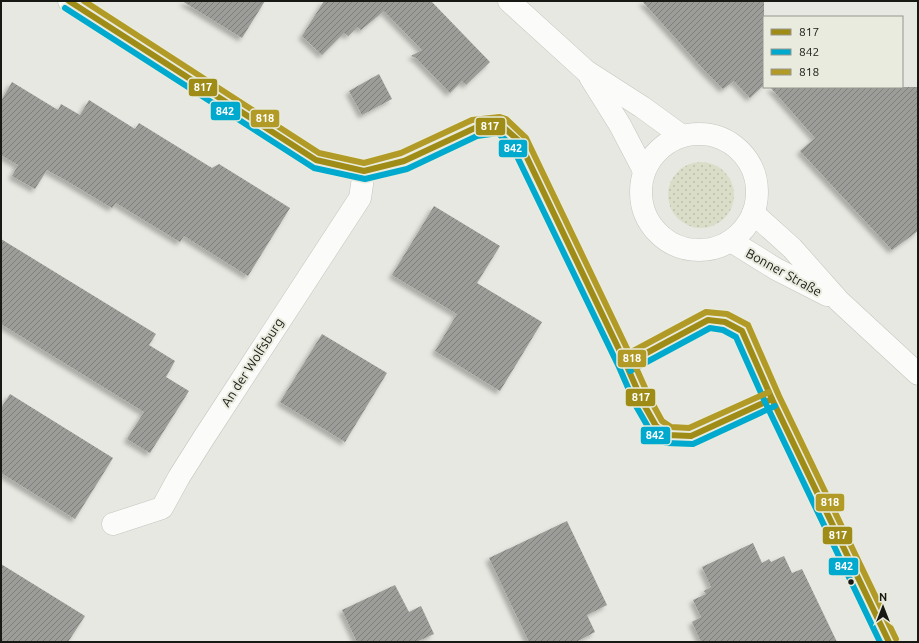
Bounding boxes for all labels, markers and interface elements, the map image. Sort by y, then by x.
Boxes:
legend [763,16,903,88]
text: 817 [799,25,819,38]
text: 842 [799,45,819,58]
text: 818 [799,65,820,78]
line badge: 817 [188,78,218,97]
text: 817 [194,81,212,93]
line badge: 842 [210,101,241,121]
text: 842 [216,105,234,117]
line badge: 818 [250,109,280,128]
text: 818 [256,112,274,124]
line badge: 817 [475,117,506,136]
text: 817 [481,120,499,132]
line badge: 842 [498,139,528,158]
text: 842 [504,142,522,154]
street label: Bonner Straße [744,245,824,299]
street label: An der Wolfsburg [218,315,286,409]
line badge: 818 [617,349,647,368]
text: 818 [623,352,641,364]
line badge: 817 [625,388,656,407]
text: 817 [632,391,650,403]
line badge: 842 [640,426,671,445]
text: 842 [646,429,664,441]
line badge: 818 [815,493,845,512]
text: 818 [821,496,839,508]
line badge: 817 [822,526,853,545]
text: 817 [829,529,847,541]
line badge: 842 [828,557,859,576]
text: 842 [835,560,853,572]
unlabelled marker [846,577,856,587]
north arrow [863,587,903,627]
text: N [879,591,887,603]

